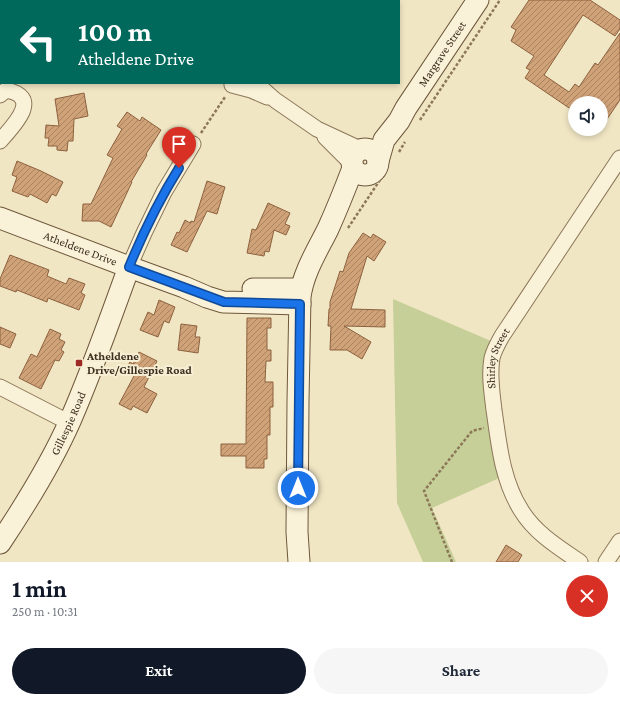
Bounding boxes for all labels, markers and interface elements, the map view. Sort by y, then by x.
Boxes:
icon: left [12,16,64,68]
text: 100 m [78,16,152,47]
street label: Margrave Street [415,17,470,89]
text: Atheldene Drive [78,49,194,69]
map controls [568,96,608,136]
button: sound [568,96,608,136]
pin [162,127,196,168]
icon: arrive [168,133,190,155]
street label: Atheldene Drive [42,228,119,269]
street label: Shirley Street [484,324,513,389]
place label: Atheldene Drive/Gillespie Road [86,349,192,377]
marker: Atheldene Drive/Gillespie Road [74,358,84,368]
street label: Gillespie Road [48,389,89,458]
position arrow [277,467,319,509]
text: 1 min [12,575,67,602]
button: close [566,575,608,617]
text: 250 m · 10:31 [12,604,78,619]
button: Exit [12,648,306,694]
button: Share [314,648,608,694]

